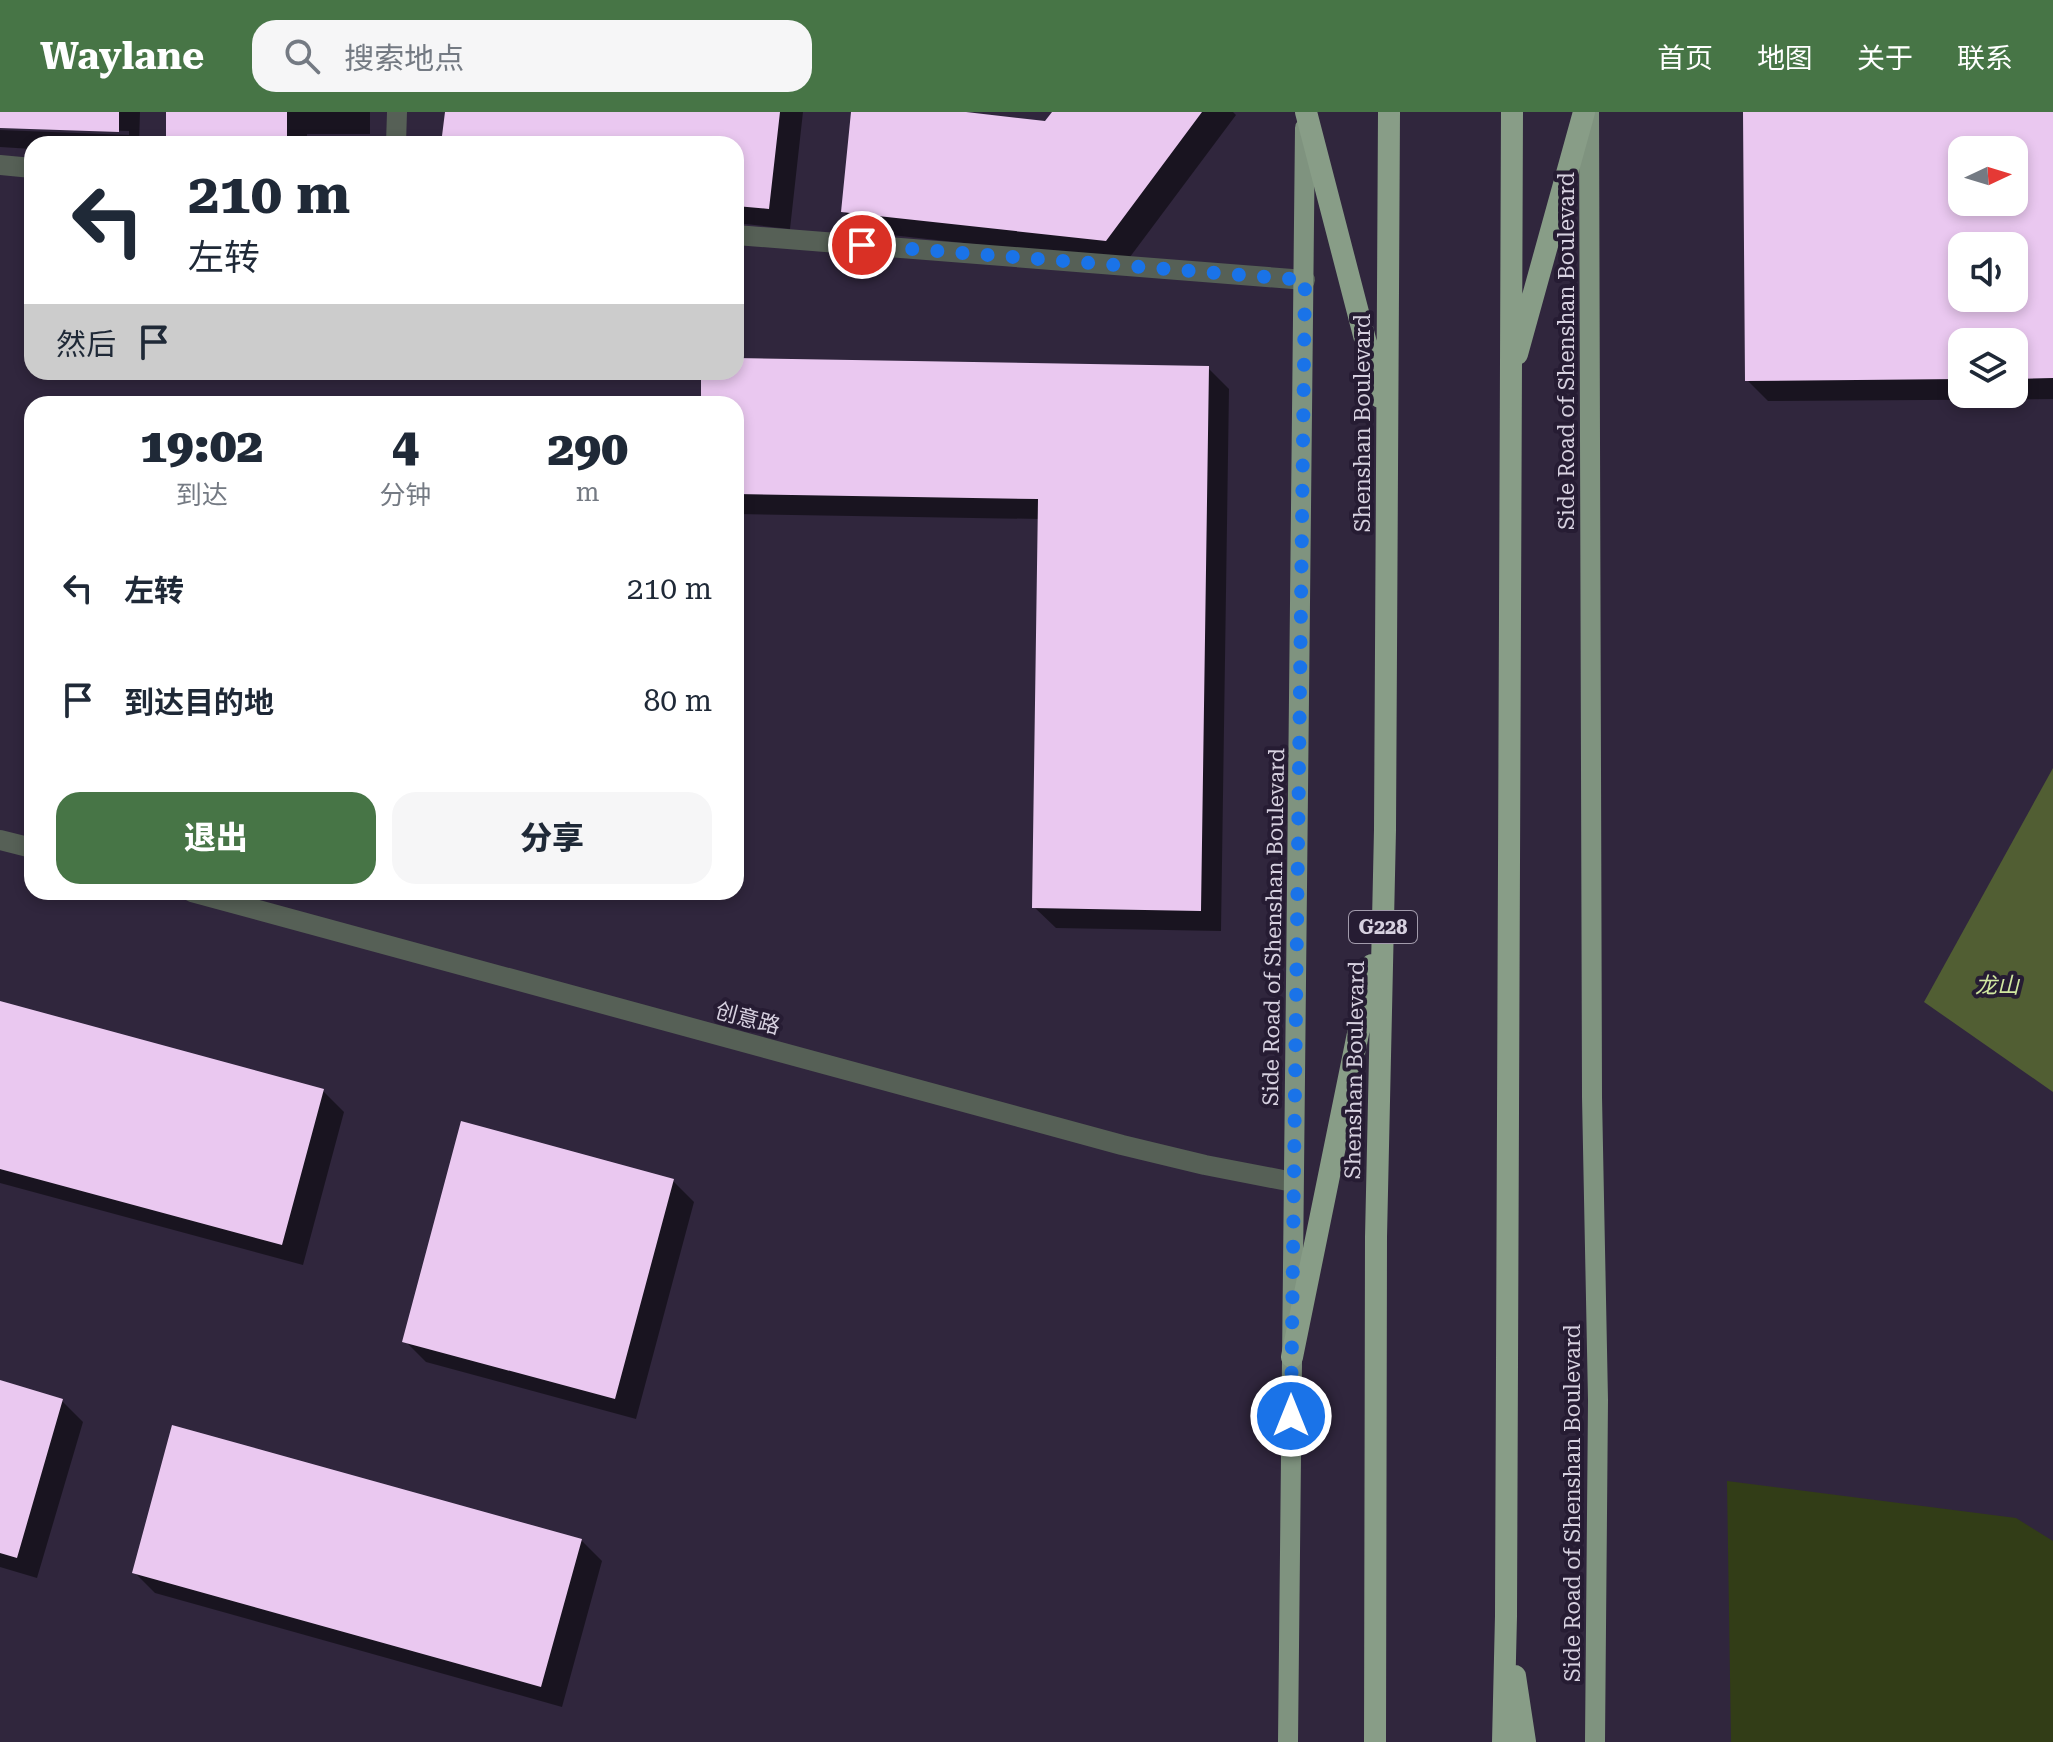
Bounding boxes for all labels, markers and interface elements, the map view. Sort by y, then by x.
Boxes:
search box [252,20,812,92]
text: Waylane [40,34,204,78]
icon: search [280,34,324,78]
text: 搜索地点 [344,41,464,76]
text: 首页 [1657,42,1713,75]
text: 地图 [1757,42,1813,75]
text: 关于 [1857,42,1913,75]
text: 联系 [1957,42,2013,75]
north arrow [1948,136,2028,216]
map controls [1948,136,2028,408]
text: 210 m [188,161,350,227]
icon: left [56,168,160,272]
street label: Side Road of Shenshan Boulevard [1554,172,1579,530]
pin [828,211,896,279]
icon: arrive [840,223,884,267]
button: sound [1948,232,2028,312]
text: 左转 [188,237,260,279]
street label: Shenshan Boulevard [1350,314,1375,532]
icon: arrive [132,320,176,364]
text: 然后 [56,327,116,362]
button: layers [1948,328,2028,408]
text: 19:02 [140,418,263,474]
text: 4 [392,418,419,474]
text: 290 [547,421,628,477]
text: m [576,477,600,507]
text: 到达 [176,480,228,510]
text: 分钟 [379,480,431,510]
icon: left [56,566,100,610]
text: 210 m [627,571,712,606]
text: 左转 [124,573,184,608]
icon: arrive [56,678,100,722]
text: 80 m [643,683,712,718]
text: 到达目的地 [124,685,274,720]
street label: Side Road of Shenshan Boulevard [1258,748,1289,1106]
button: 退出 [56,792,376,884]
button: 分享 [392,792,712,884]
road number: G228 [1349,911,1417,943]
street label: Shenshan Boulevard [1340,961,1369,1179]
park label: 龙山 [1975,973,2021,998]
street label: 创意路 [713,998,783,1039]
street label: Side Road of Shenshan Boulevard [1560,1324,1585,1682]
position arrow [1249,1374,1333,1458]

